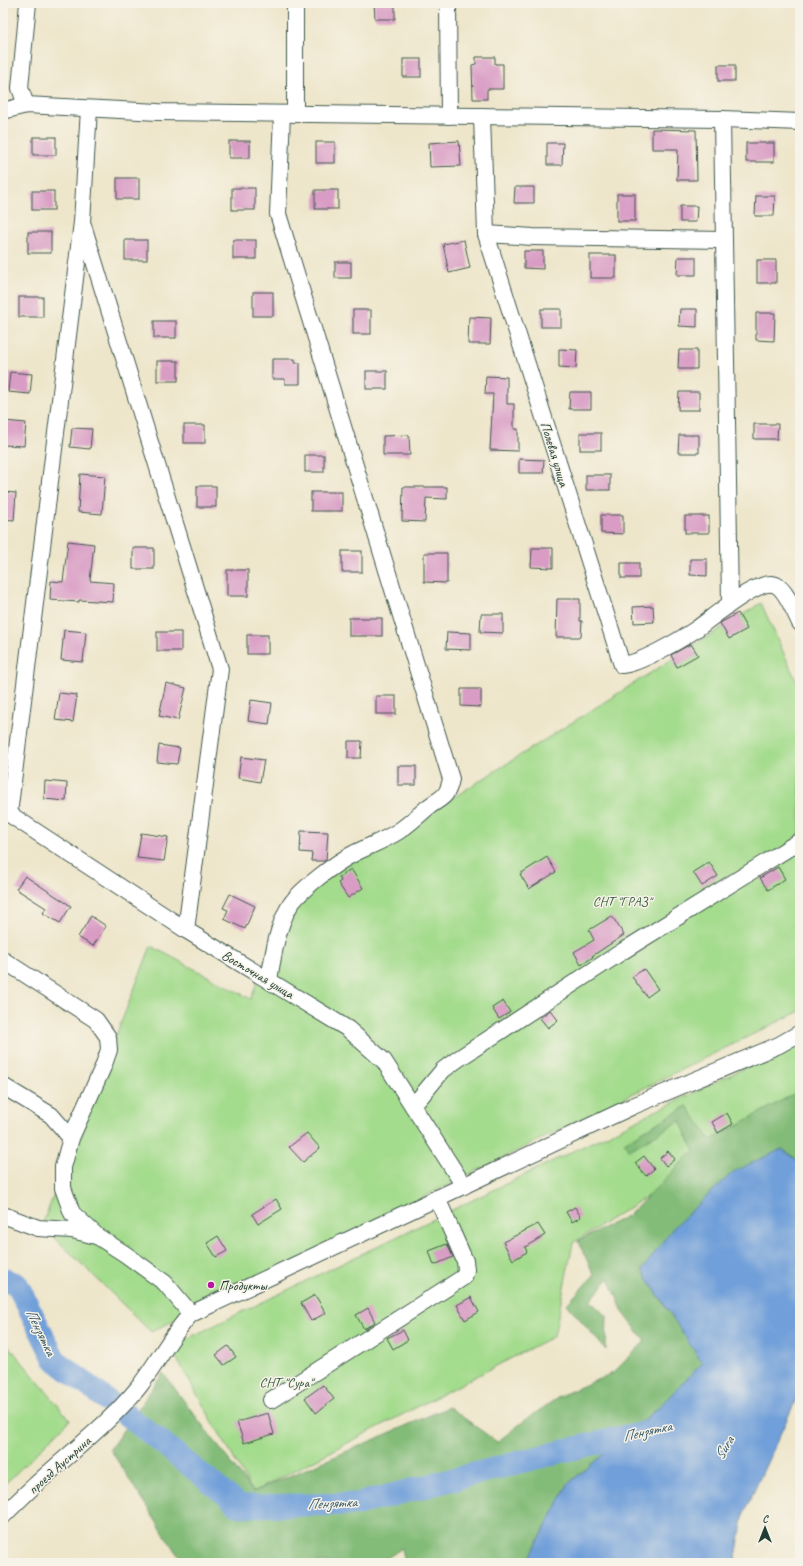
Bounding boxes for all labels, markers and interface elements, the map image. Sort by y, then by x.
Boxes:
street label: Полевая улица [537,420,573,490]
park label: СНТ "ГРАЗ" [593,893,654,910]
street label: Восточная улица [219,946,298,1003]
place label: Продукты [219,1277,268,1294]
marker: Продукты [206,1280,216,1290]
water label: Пензятка [21,1306,61,1360]
park label: СНТ "Сура" [259,1374,315,1391]
water label: Пензятка [621,1416,675,1446]
water label: Sura [710,1431,740,1463]
street label: проезд Аустрина [24,1432,95,1498]
water label: Пензятка [307,1493,359,1514]
north arrow [745,1508,785,1548]
text: С [762,1511,769,1525]

